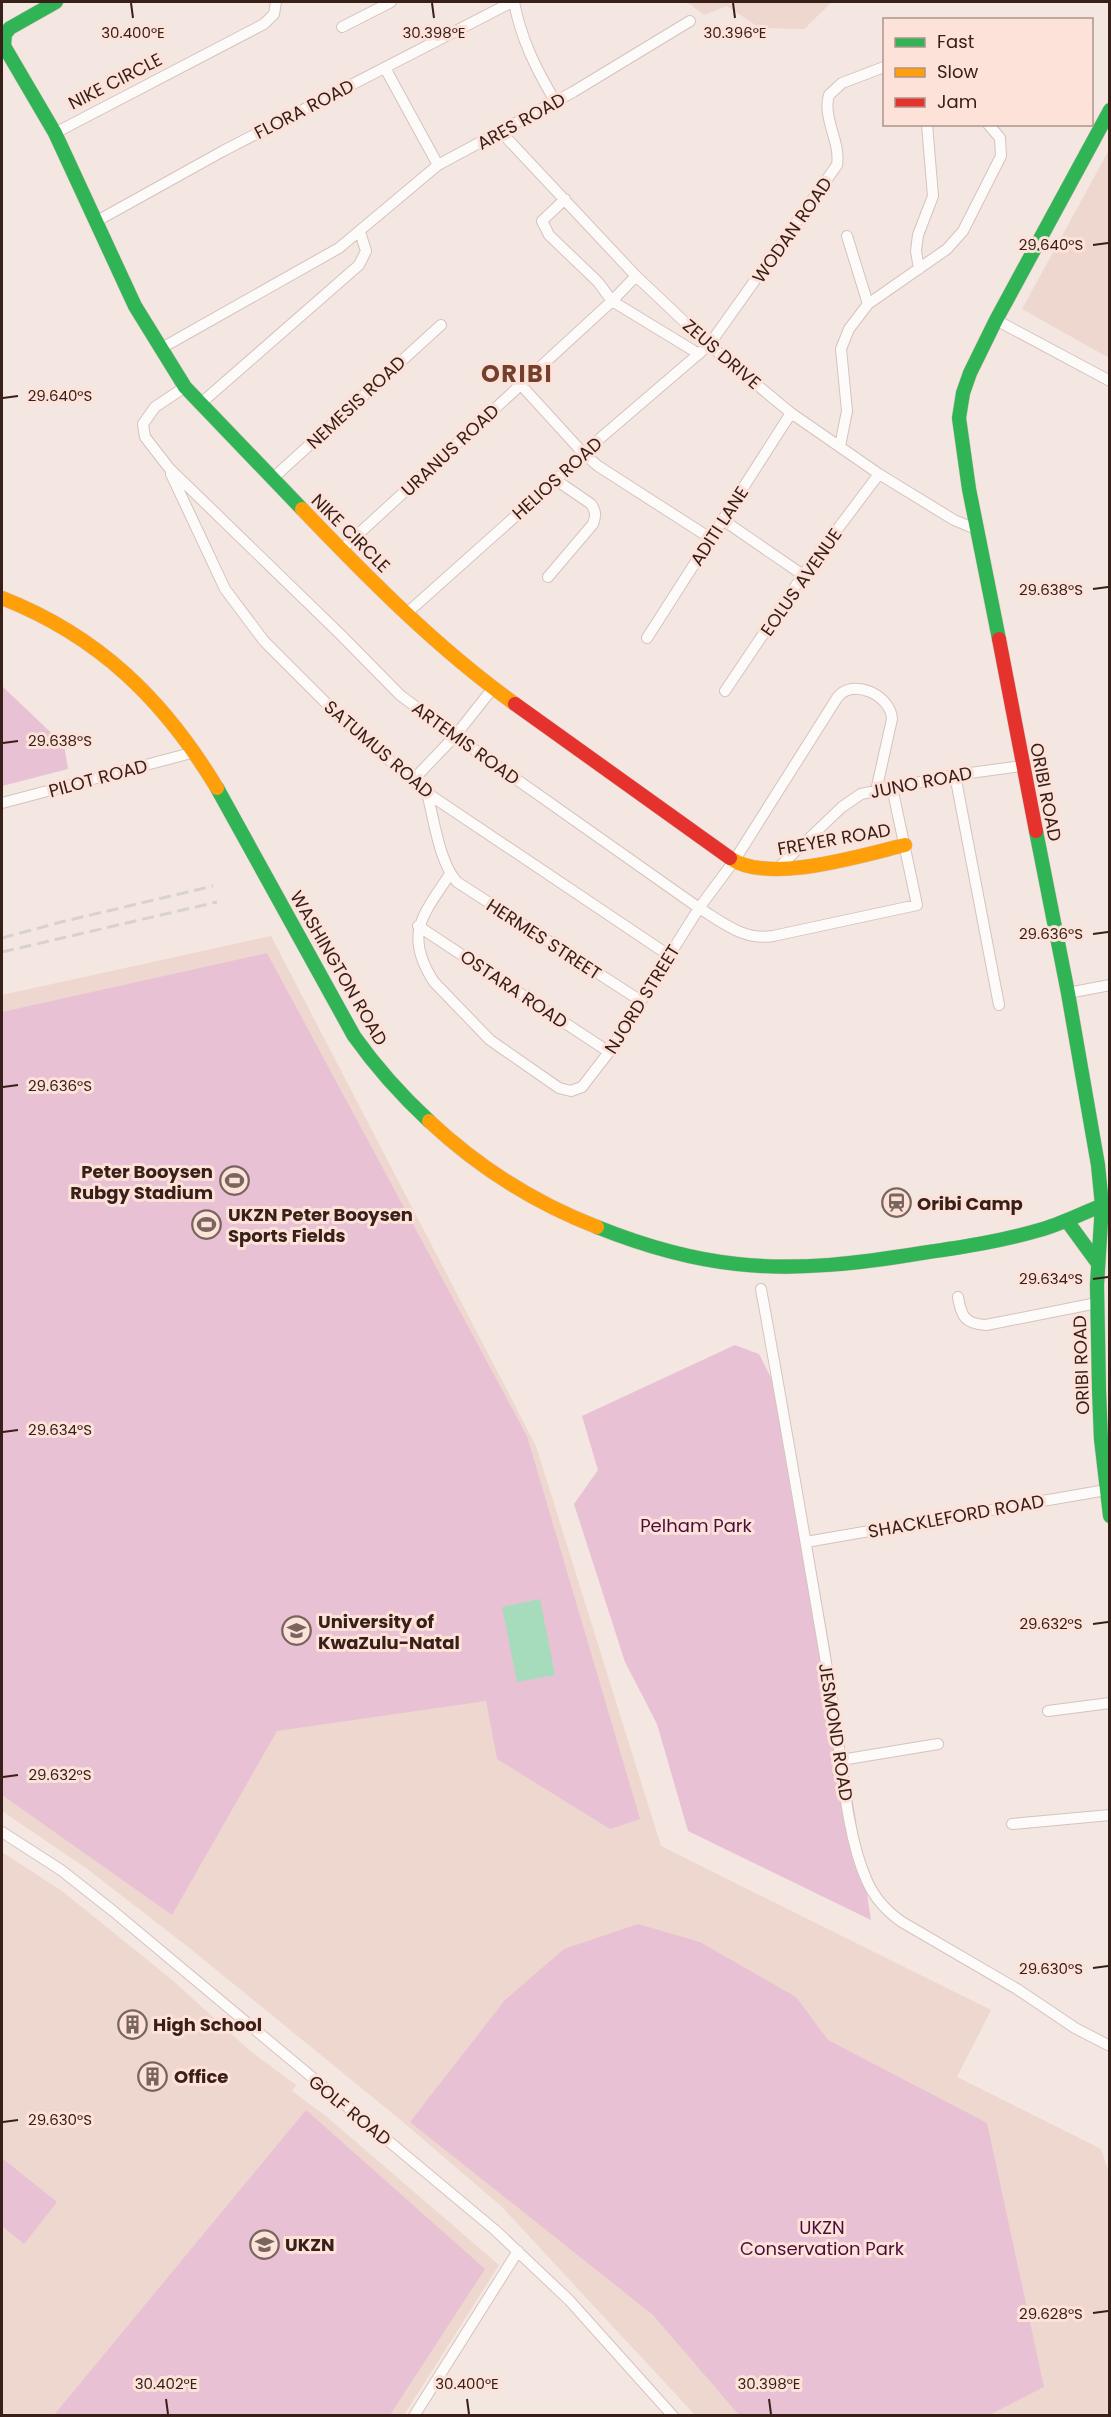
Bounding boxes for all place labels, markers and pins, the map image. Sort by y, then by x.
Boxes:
place label: Peter Booysen Rubgy Stadium [70,1159,213,1205]
sports icon: Peter Booysen Rubgy Stadium [218,1165,250,1197]
station icon: Oribi Camp [880,1187,912,1219]
place label: Oribi Camp [917,1191,1023,1216]
place label: UKZN Peter Booysen Sports Fields [228,1202,413,1248]
sports icon: UKZN Peter Booysen Sports Fields [191,1208,223,1240]
place label: University of KwaZulu-Natal [318,1609,460,1655]
school or university icon: University of KwaZulu-Natal [281,1615,313,1647]
building icon: High School [116,2008,148,2040]
place label: High School [153,2012,262,2037]
building icon: Office [137,2060,169,2092]
place label: Office [174,2064,228,2089]
school or university icon: UKZN [248,2228,280,2260]
place label: UKZN [285,2232,335,2257]

